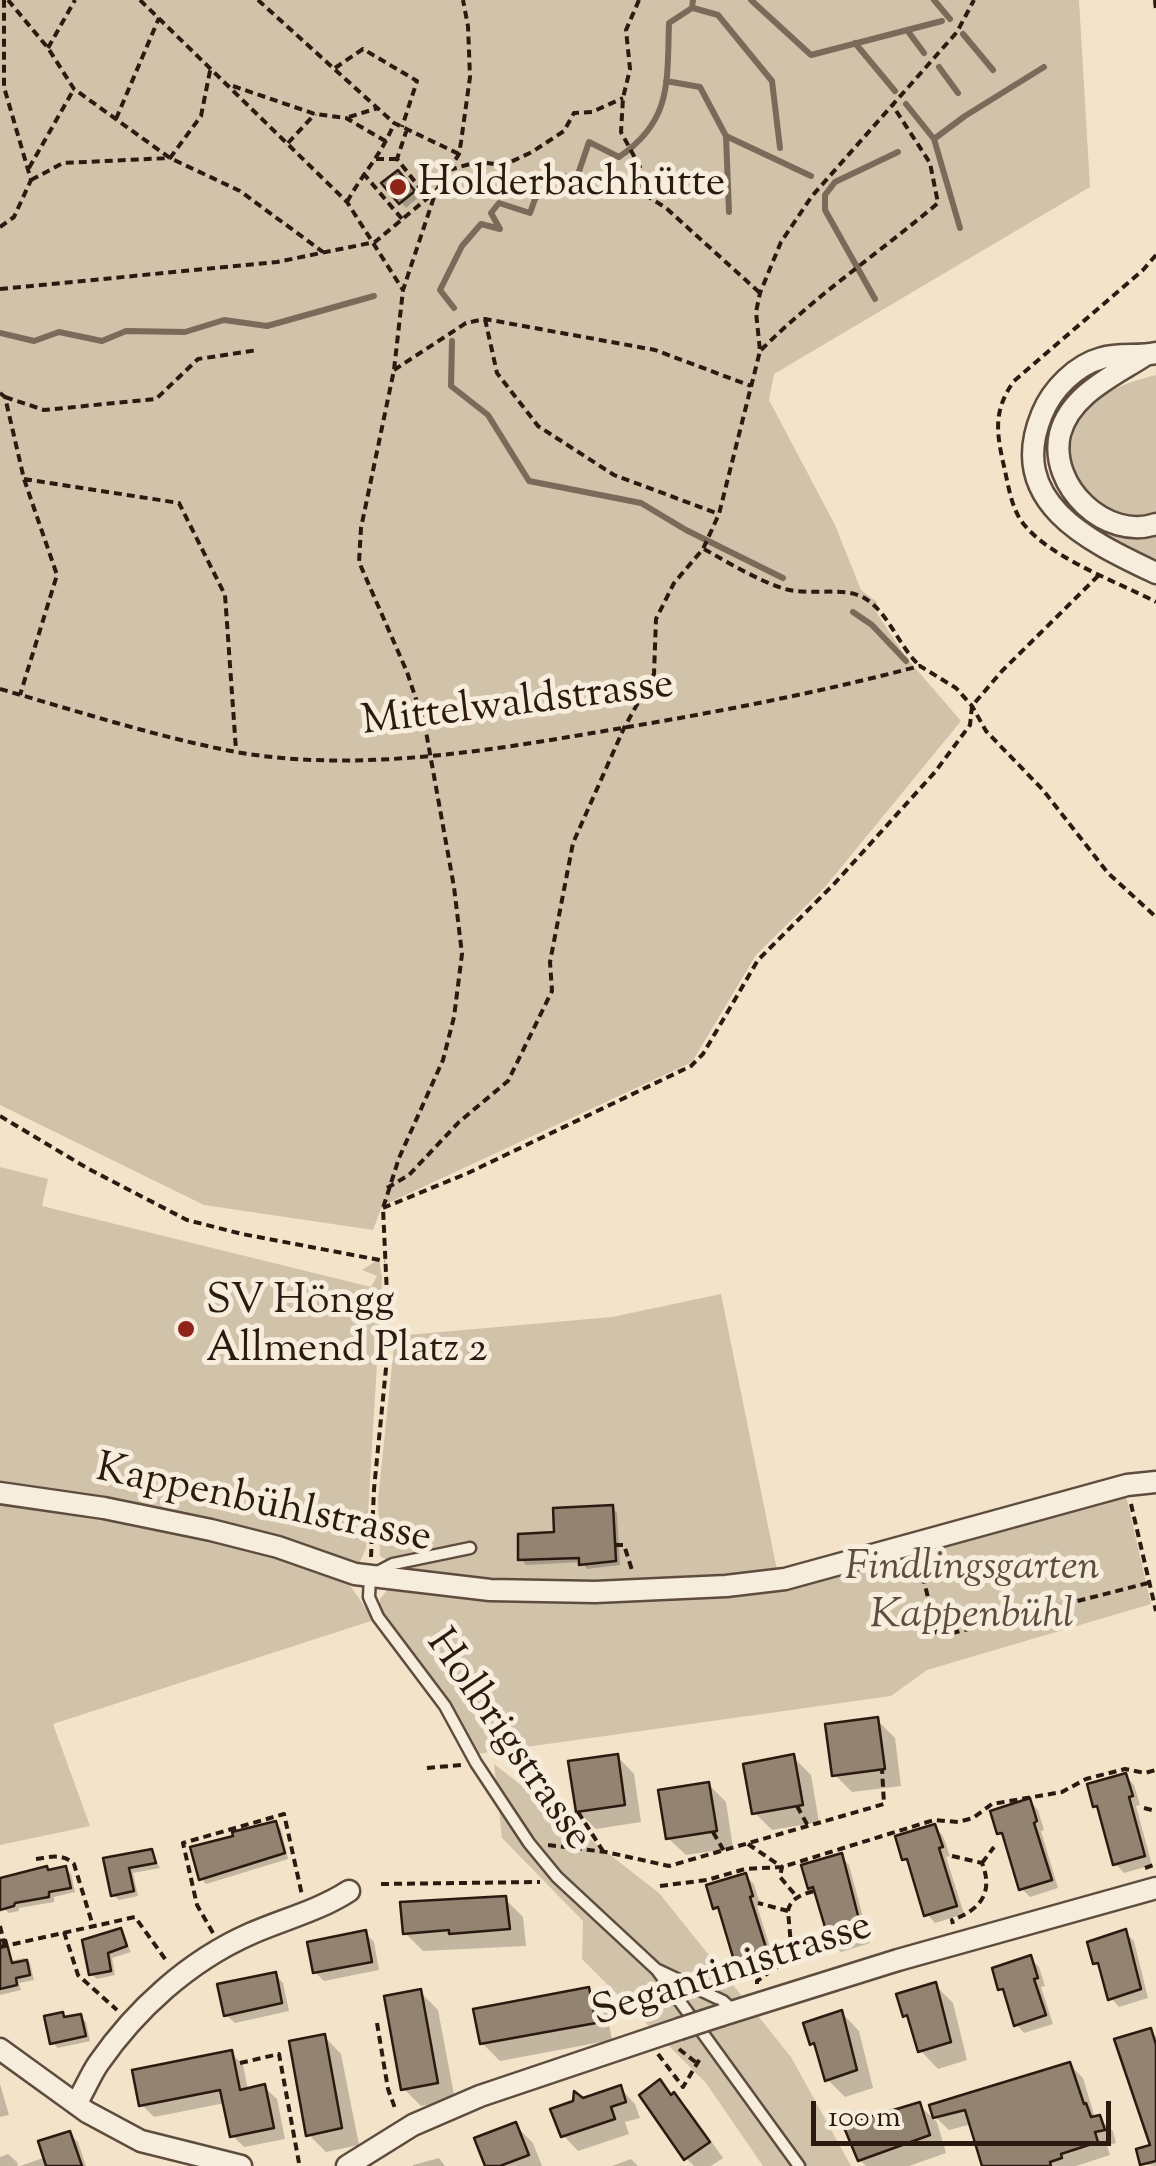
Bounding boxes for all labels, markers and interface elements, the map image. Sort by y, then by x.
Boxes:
place label: Holderbachhütte [418,162,725,212]
marker: Holderbachhütte [387,176,409,198]
street label: Mittelwaldstrasse [359,663,677,751]
place label: SV Höngg Allmend Platz 2 [206,1280,488,1378]
marker: SV Höngg Allmend Platz 2 [175,1318,197,1340]
street label: Kappenbühlstrasse [91,1447,435,1567]
park label: Findlingsgarten Kappenbühl [844,1546,1100,1644]
street label: Holbrigstrasse [412,1622,600,1862]
street label: Segantinistrasse [587,1904,879,2042]
scale bar [816,2081,1116,2143]
text: 100 m [828,2097,901,2140]

